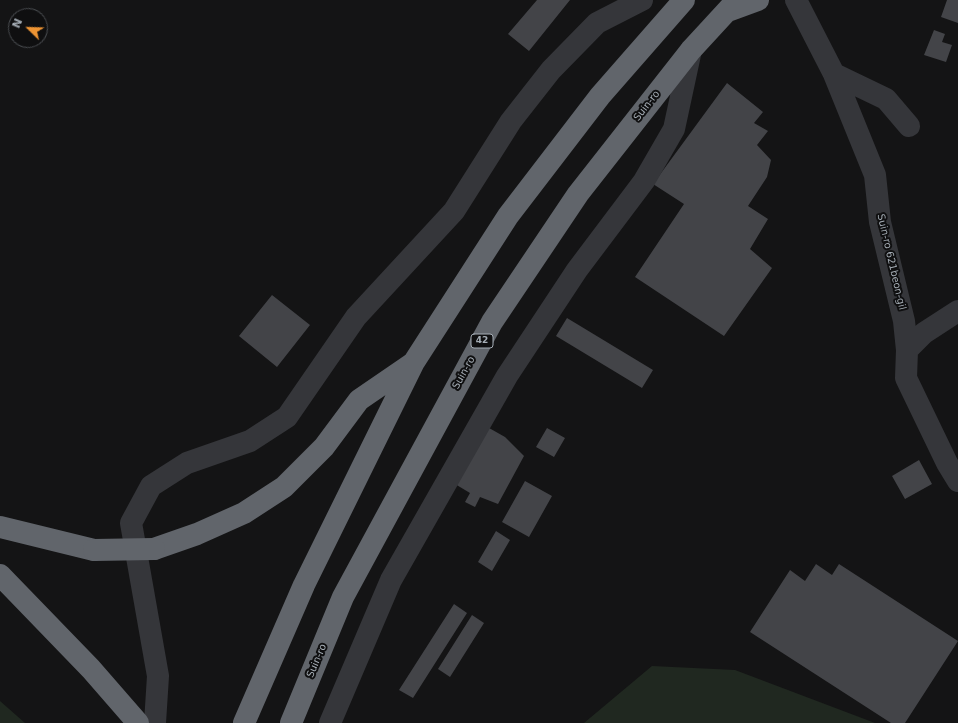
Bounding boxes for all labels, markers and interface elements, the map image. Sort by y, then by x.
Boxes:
north arrow [8,8,48,48]
text: N [10,17,25,30]
street label: Suin-ro [631,88,663,124]
street label: Suin-ro 621beon-gil [874,213,908,311]
road number: 42 [471,334,493,348]
street label: Suin-ro [450,355,478,391]
street label: Suin-ro [305,642,329,680]

